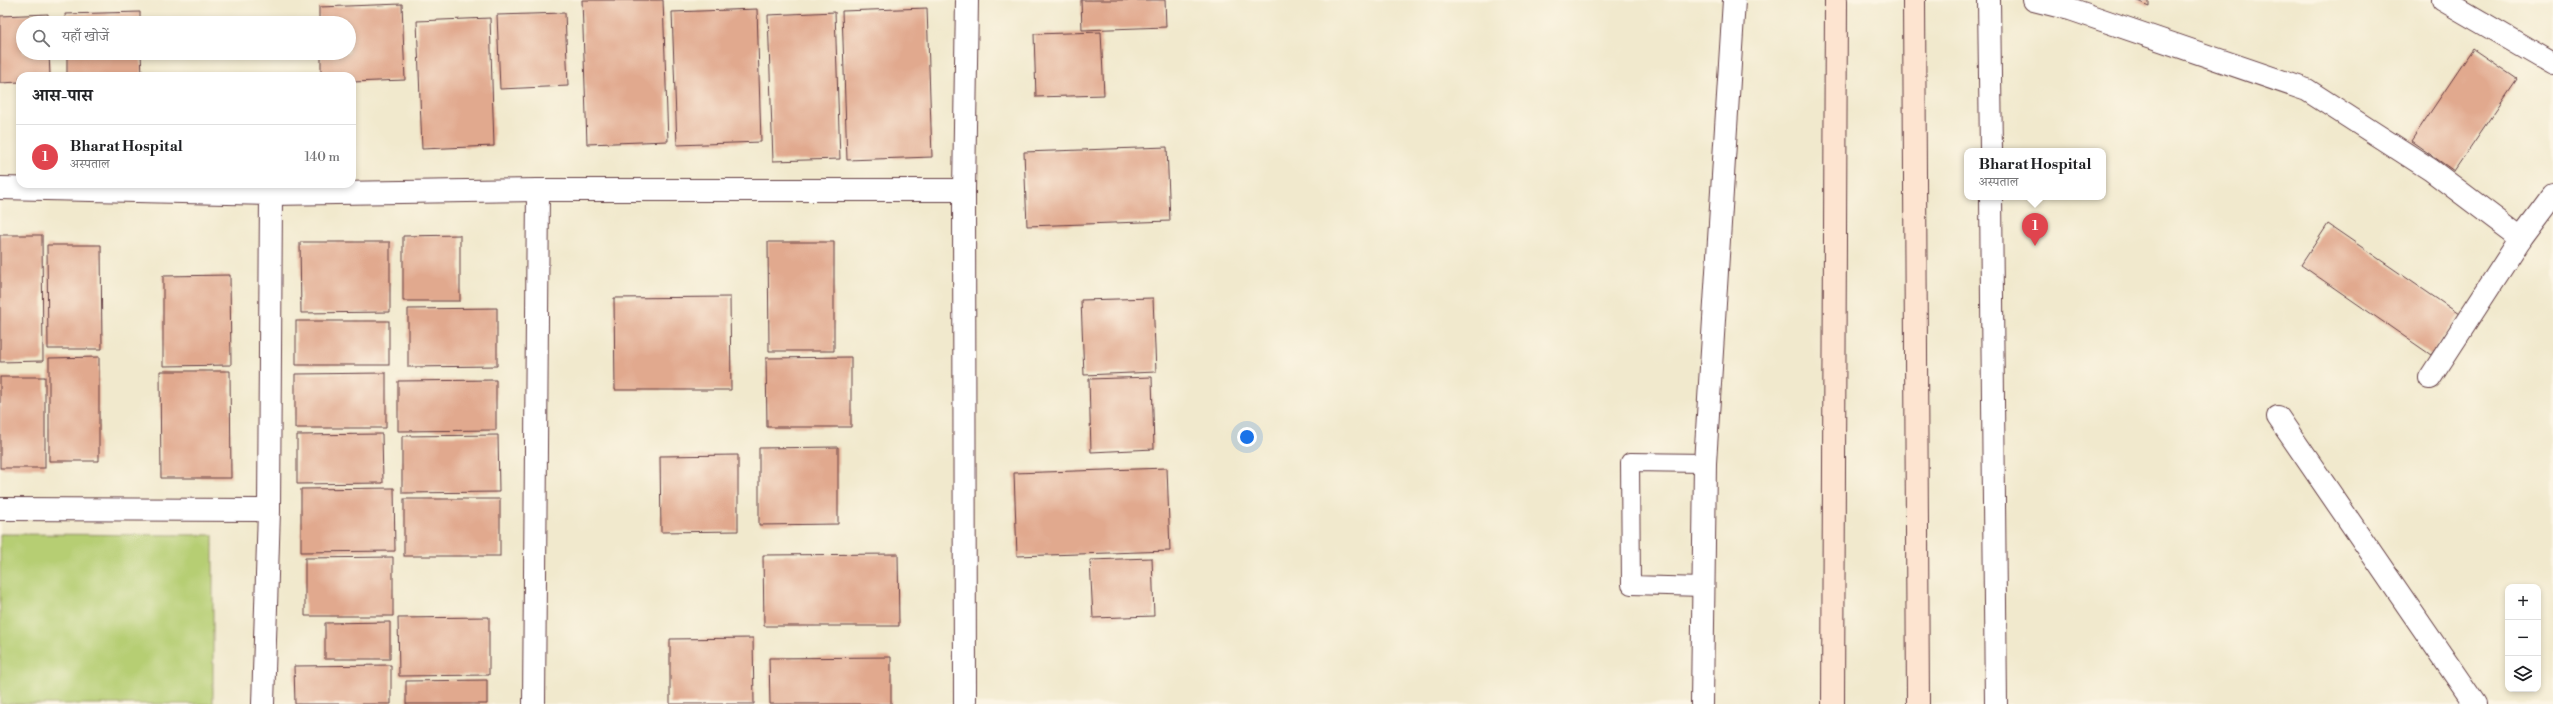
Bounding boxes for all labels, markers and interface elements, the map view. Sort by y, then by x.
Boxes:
search box [16,16,356,60]
icon: search [30,27,52,49]
text: यहाँ खोजें [62,27,109,46]
text: आस-पास [32,85,93,107]
text: Bharat Hospital [70,137,183,156]
popup [1964,148,2106,200]
text: 1 [42,149,48,165]
text: 140 m [304,149,340,165]
text: Bharat Hospital [1979,155,2091,174]
text: अस्पताल [70,156,110,172]
text: अस्पताल [1979,174,2018,190]
pin: 1 [2022,213,2048,246]
your location [1237,427,1257,447]
map controls [2505,584,2541,692]
button: + [2505,584,2541,620]
button: − [2505,620,2541,656]
button: layers [2505,656,2541,692]

